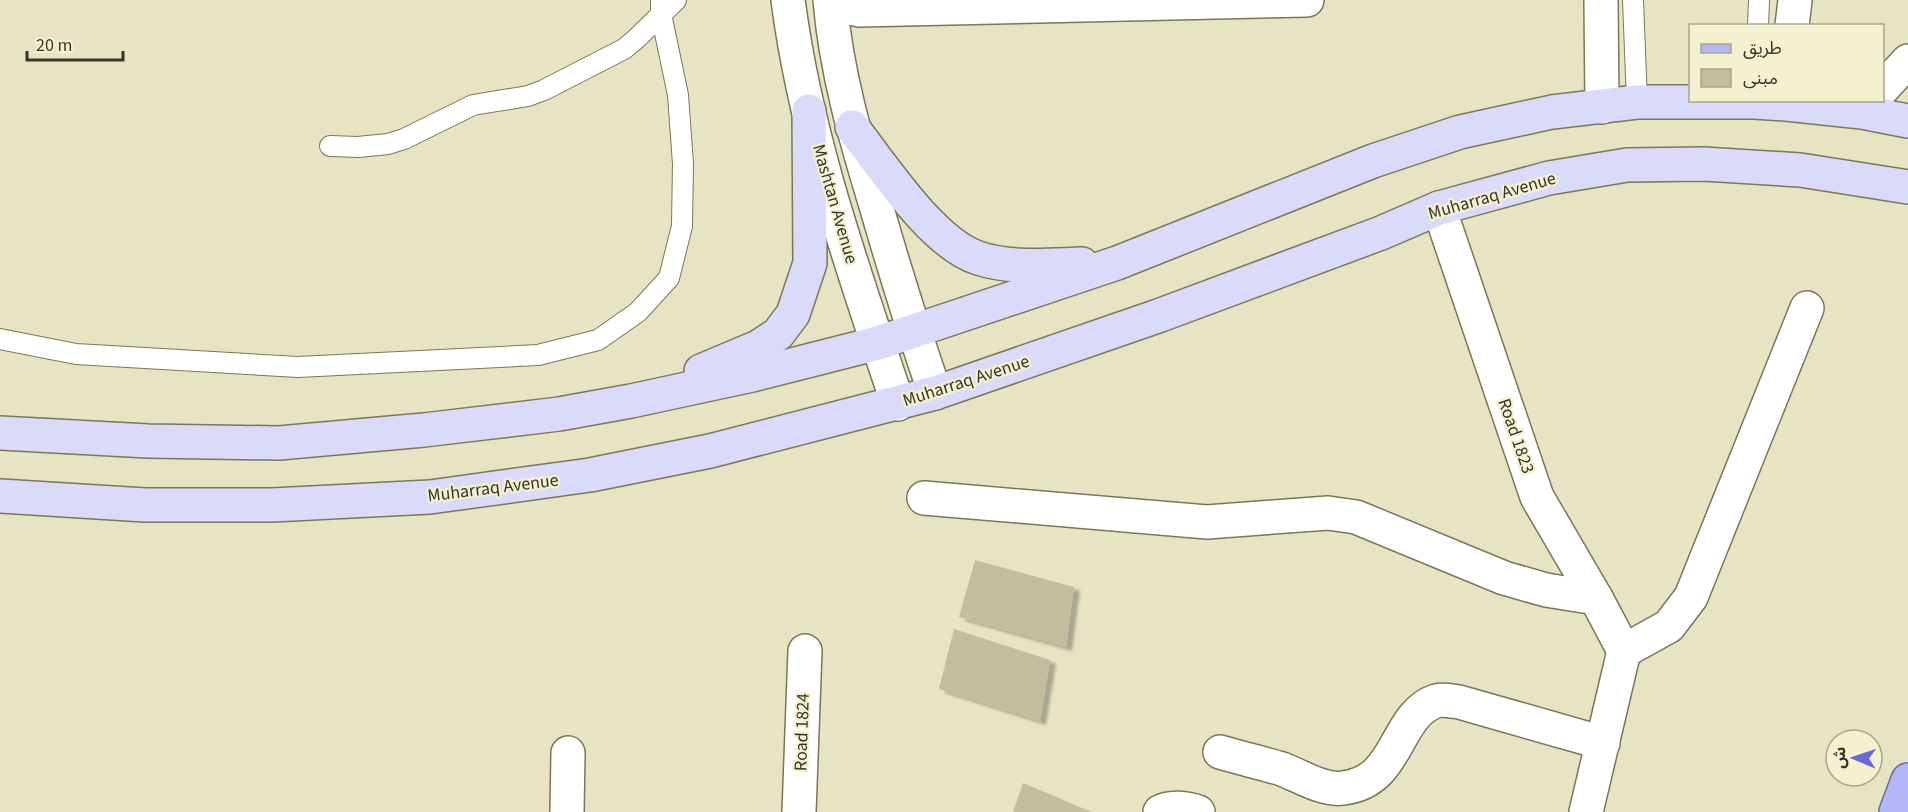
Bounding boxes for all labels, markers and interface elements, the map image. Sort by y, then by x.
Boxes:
scale bar [27,24,123,62]
legend [1689,24,1884,102]
text: 20 m [36,33,72,58]
text: طريق [1743,36,1782,61]
text: مبنى [1743,66,1778,91]
street label: Mashtan Avenue [806,141,864,267]
street label: Muharraq Avenue [1425,166,1559,226]
street label: Muharraq Avenue [899,349,1033,413]
street label: Road 1823 [1491,395,1541,477]
street label: Muharraq Avenue [426,468,560,508]
street label: Road 1824 [788,693,816,771]
north arrow [1824,728,1884,788]
text: ش [1829,746,1851,769]

